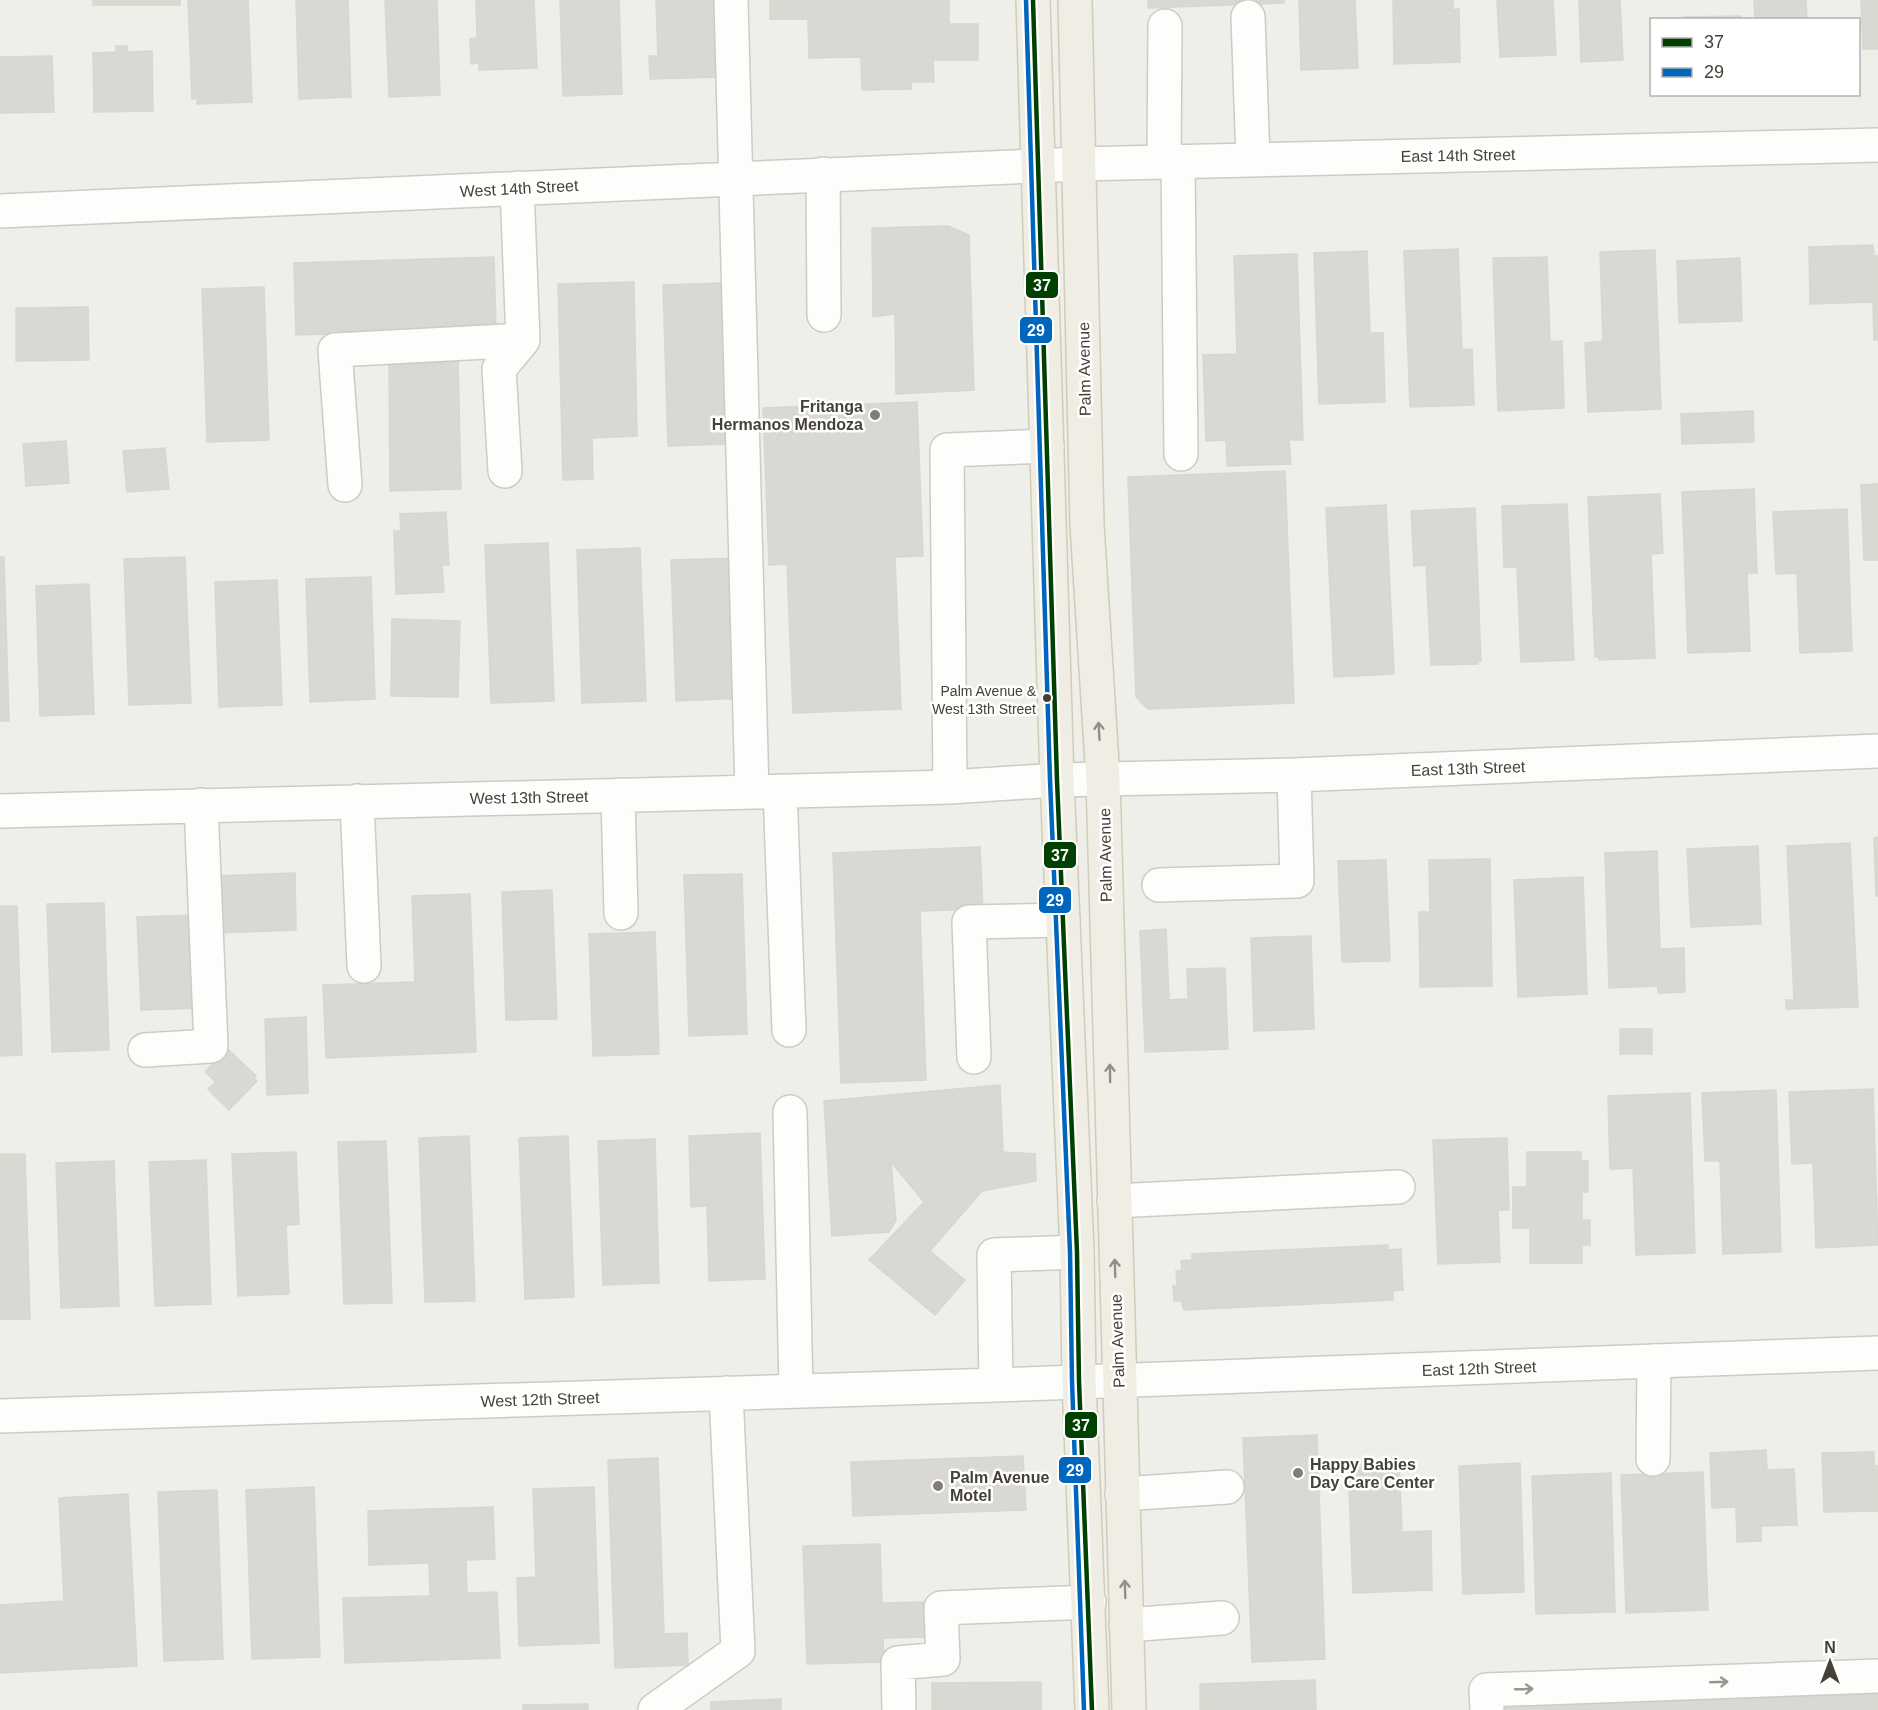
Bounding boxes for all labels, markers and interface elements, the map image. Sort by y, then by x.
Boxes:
legend [1650,18,1860,96]
text: 37 [1704,32,1724,52]
text: 29 [1704,62,1724,82]
street label: East 14th Street [1401,146,1516,165]
street label: West 14th Street [459,177,579,200]
line badge: 37 [1025,271,1059,299]
text: 37 [1033,277,1051,294]
line badge: 29 [1019,316,1053,344]
text: 29 [1027,322,1045,339]
street label: Palm Avenue [1075,322,1094,416]
place label: Fritanga Hermanos Mendoza [712,398,863,433]
marker: Fritanga Hermanos Mendoza [868,408,882,422]
place label: Palm Avenue & West 13th Street [932,683,1037,717]
marker: Palm Avenue & West 13th Street [1041,692,1053,704]
one-way arrow [1094,722,1105,741]
street label: East 13th Street [1410,758,1526,779]
street label: West 13th Street [469,788,589,807]
street label: Palm Avenue [1096,808,1115,902]
line badge: 37 [1043,841,1077,869]
text: 37 [1051,847,1069,864]
line badge: 29 [1038,886,1072,914]
text: 29 [1046,892,1064,909]
one-way arrow [1104,1063,1116,1083]
one-way arrow [1110,1258,1121,1278]
street label: Palm Avenue [1107,1294,1128,1388]
street label: East 12th Street [1421,1358,1537,1379]
street label: West 12th Street [480,1389,600,1410]
line badge: 37 [1064,1411,1098,1439]
text: 37 [1072,1417,1090,1434]
line badge: 29 [1058,1456,1092,1484]
place label: Happy Babies Day Care Center [1310,1456,1435,1491]
text: 29 [1066,1462,1084,1479]
marker: Happy Babies Day Care Center [1291,1466,1305,1480]
place label: Palm Avenue Motel [950,1469,1049,1504]
marker: Palm Avenue Motel [931,1479,945,1493]
one-way arrow [1119,1579,1131,1599]
north arrow [1800,1632,1860,1692]
text: N [1824,1639,1836,1656]
one-way arrow [1709,1676,1729,1688]
one-way arrow [1514,1683,1534,1695]

